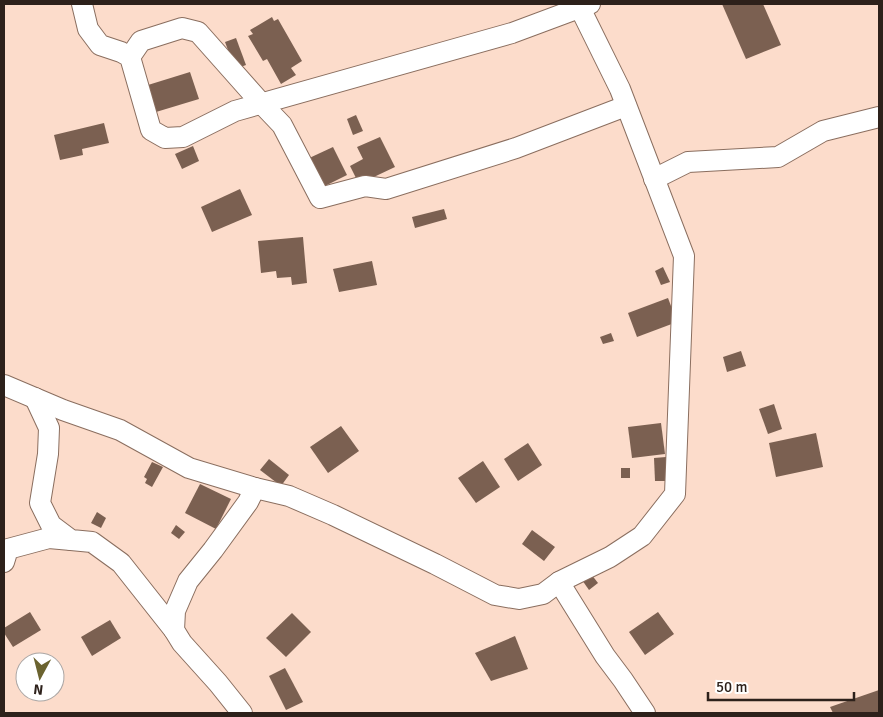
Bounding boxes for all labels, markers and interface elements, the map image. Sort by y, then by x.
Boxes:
north arrow [15,652,65,702]
scale bar [708,670,854,702]
text: 50 m [716,678,747,696]
text: N [33,680,44,698]

